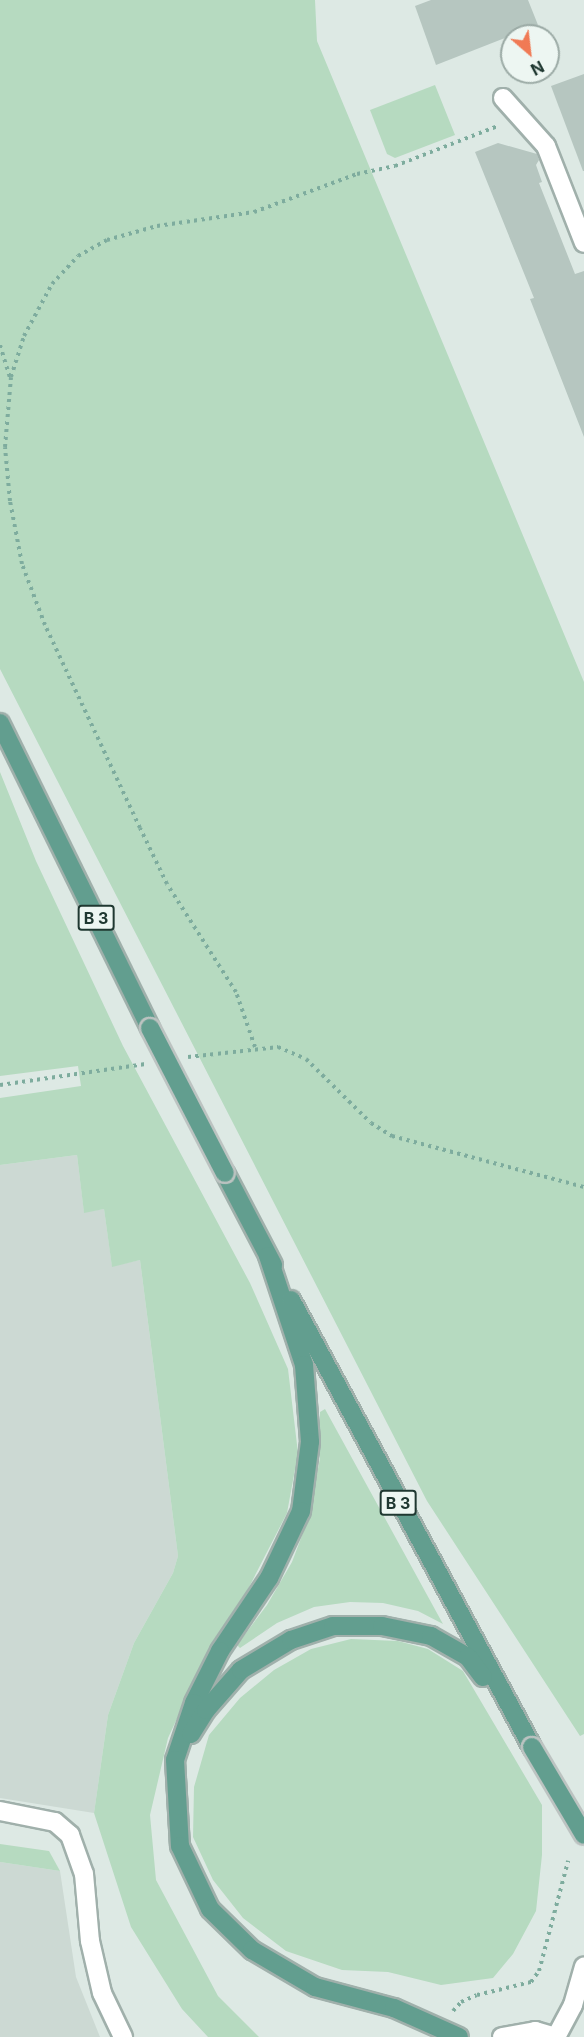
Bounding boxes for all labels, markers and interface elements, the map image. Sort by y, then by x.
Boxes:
north arrow [500,24,560,84]
text: N [527,56,548,80]
road number: B 3 [76,905,116,931]
road number: B 3 [378,1490,418,1516]

